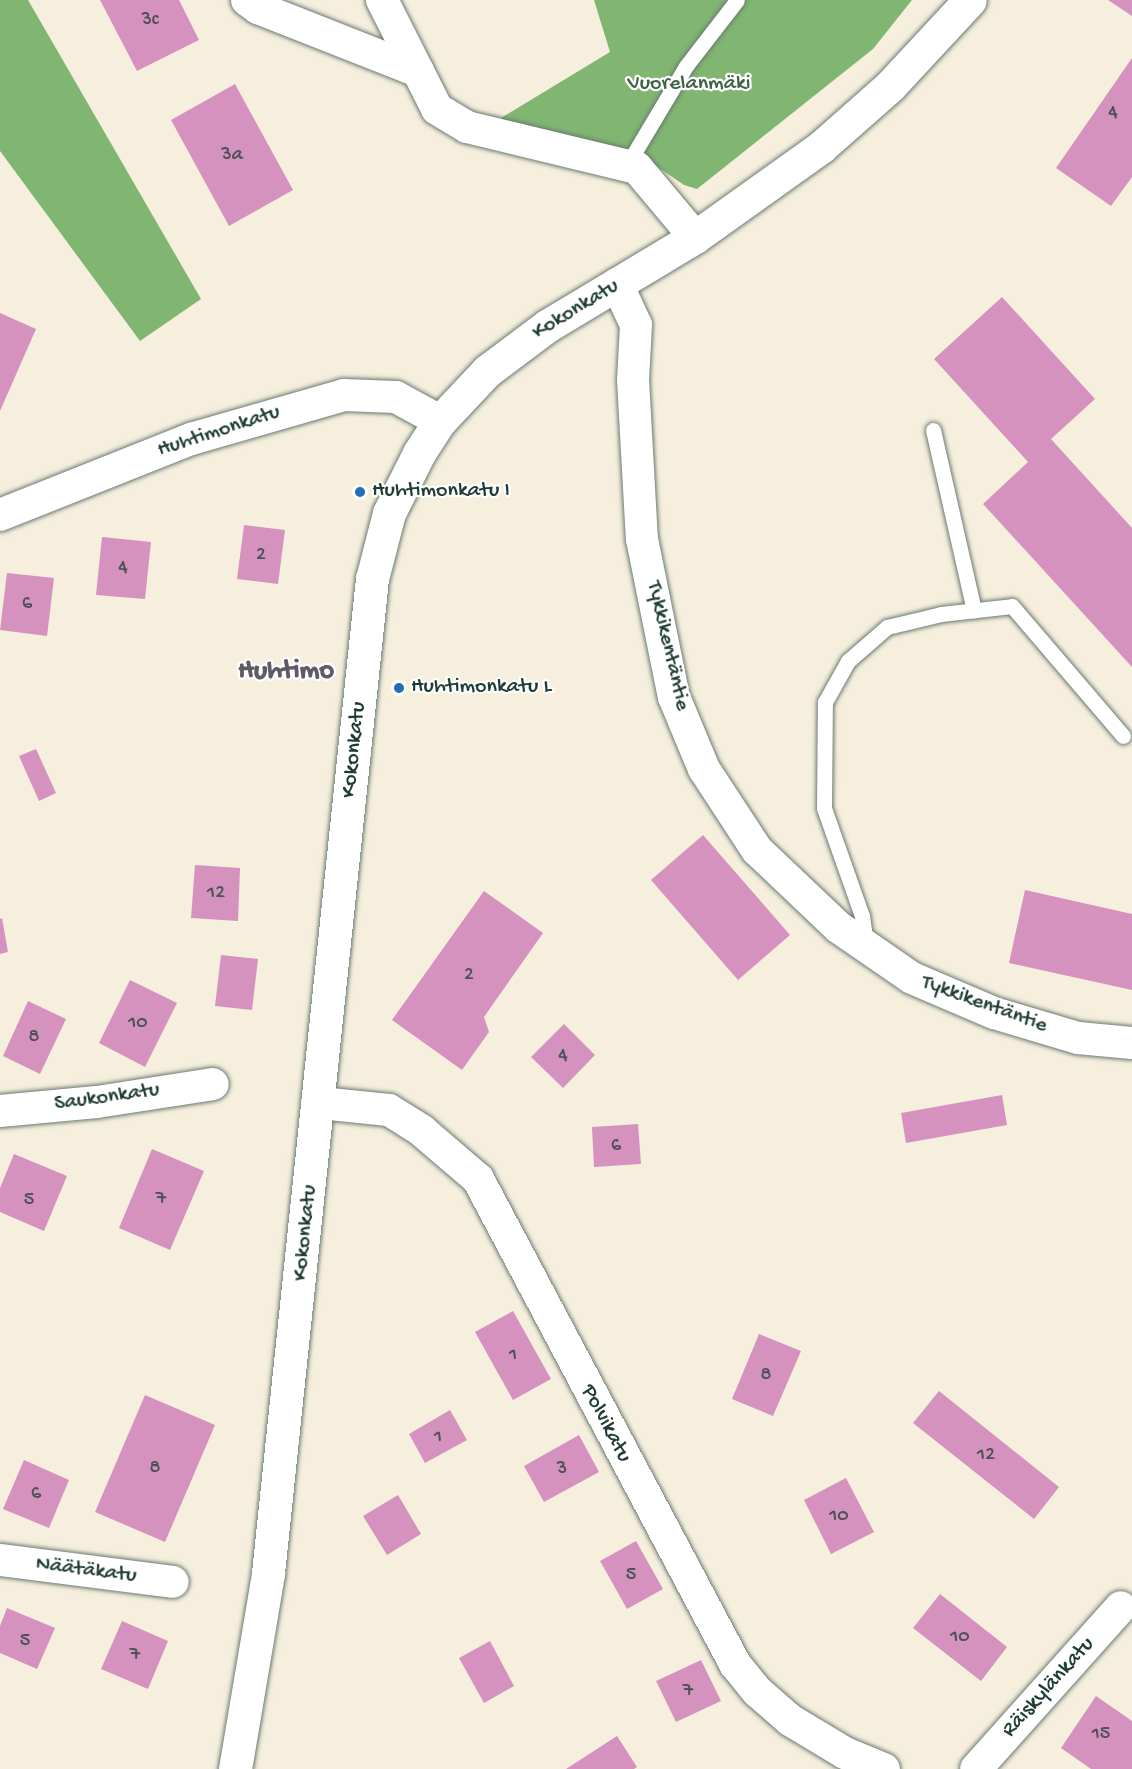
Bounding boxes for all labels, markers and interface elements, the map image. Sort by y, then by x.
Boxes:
house number: 3c [141,8,159,32]
park label: Vuorelanmäki [627,72,751,98]
house number: 4 [1108,101,1118,125]
house number: 3a [221,143,243,167]
street label: Kokonkatu [528,274,624,346]
street label: Huhtimonkatu [154,400,284,464]
place label: Huhtimonkatu I [372,479,510,505]
marker: Huhtimonkatu I [353,485,367,499]
house number: 2 [256,543,266,567]
house number: 4 [118,556,128,580]
street label: Tykkikentäntie [639,579,695,713]
house number: 6 [22,592,32,616]
district label: Huhtimo [238,655,334,689]
place label: Huhtimonkatu L [411,675,552,701]
marker: Huhtimonkatu L [392,681,406,695]
street label: Kokonkatu [337,701,373,799]
house number: 12 [207,881,225,905]
house number: 2 [464,963,474,987]
street label: Tykkikentäntie [917,970,1051,1040]
house number: 10 [128,1011,148,1035]
house number: 8 [29,1025,39,1049]
house number: 4 [558,1044,568,1068]
street label: Saukonkatu [53,1078,161,1118]
house number: 6 [611,1134,621,1158]
street label: Kokonkatu [288,1184,324,1282]
house number: 7 [156,1187,166,1211]
house number: 5 [24,1188,34,1212]
house number: 1 [509,1343,517,1367]
house number: 8 [761,1363,771,1387]
street label: Polvikatu [574,1381,636,1467]
house number: 1 [434,1425,442,1449]
house number: 12 [977,1443,995,1467]
house number: 8 [150,1456,160,1480]
house number: 3 [557,1457,567,1481]
house number: 6 [31,1482,41,1506]
house number: 10 [829,1504,849,1528]
street label: Näätäkatu [34,1552,138,1590]
house number: 5 [626,1563,636,1587]
house number: 10 [950,1625,970,1649]
house number: 5 [20,1629,30,1653]
street label: Räiskylänkatu [997,1632,1101,1744]
house number: 7 [130,1643,140,1667]
house number: 7 [683,1679,693,1703]
house number: 15 [1092,1722,1110,1746]

